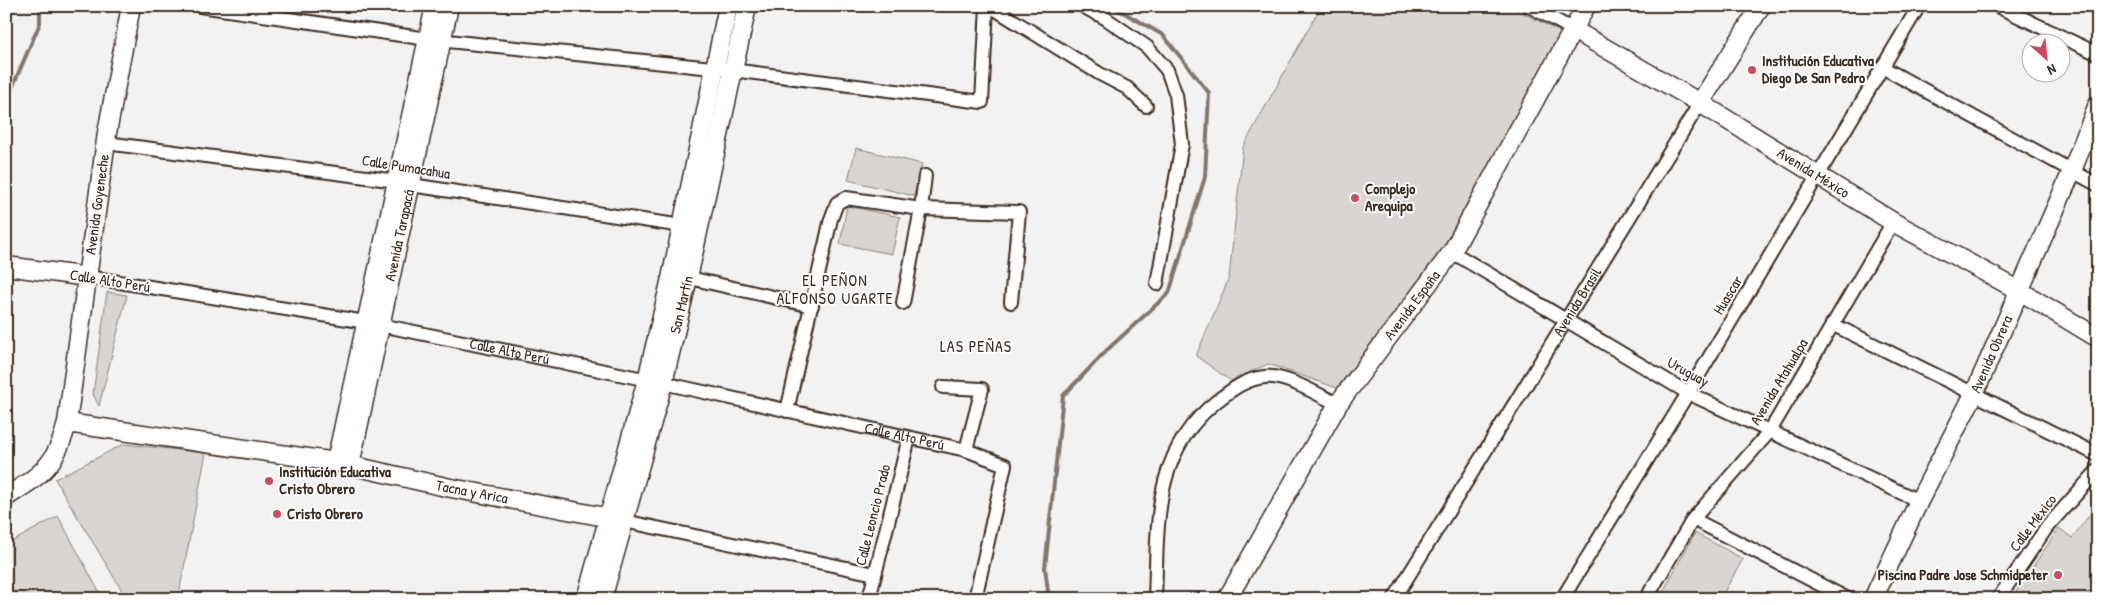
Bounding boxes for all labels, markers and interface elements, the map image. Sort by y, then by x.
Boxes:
north arrow [2022,32,2072,82]
place label: Institución Educativa Diego De San Pedro [1762,50,1874,89]
text: N [2044,60,2060,80]
marker: Institución Educativa Diego De San Pedro [1746,64,1758,76]
street label: Avenida México [1773,142,1854,203]
street label: Calle Pumacahua [360,149,452,184]
street label: Avenida Goyeneche [79,153,114,256]
place label: Complejo Arequipa [1365,178,1415,217]
street label: Avenida Tarapacá [379,187,419,283]
marker: Complejo Arequipa [1349,192,1361,204]
street label: Avenida Brasil [1548,263,1606,340]
street label: Calle Alto Perú [68,264,152,297]
street label: Avenida España [1379,266,1445,344]
district label: EL PEÑON ALFONSO UGARTE [776,269,894,309]
street label: Huascar [1708,271,1748,318]
street label: San Martín [664,273,698,336]
street label: Avenida Obrera [1965,312,2017,396]
street label: Calle Alto Perú [468,333,551,369]
street label: Avenida Atahualpa [1744,334,1813,429]
district label: LAS PEÑAS [940,335,1012,357]
street label: Uruguay [1664,351,1713,392]
street label: Calle Alto Perú [863,417,946,455]
place label: Institución Educativa Cristo Obrero [279,461,391,499]
street label: Calle Leoncio Prado [850,462,895,568]
street label: Tacna y Arica [434,474,510,508]
marker: Institución Educativa Cristo Obrero [263,475,275,487]
street label: Calle México [2004,490,2061,556]
place label: Cristo Obrero [287,503,363,524]
marker: Cristo Obrero [271,508,283,520]
place label: Piscina Padre Jose Schmidpeter [1878,564,2048,586]
marker: Piscina Padre Jose Schmidpeter [2052,569,2064,581]

